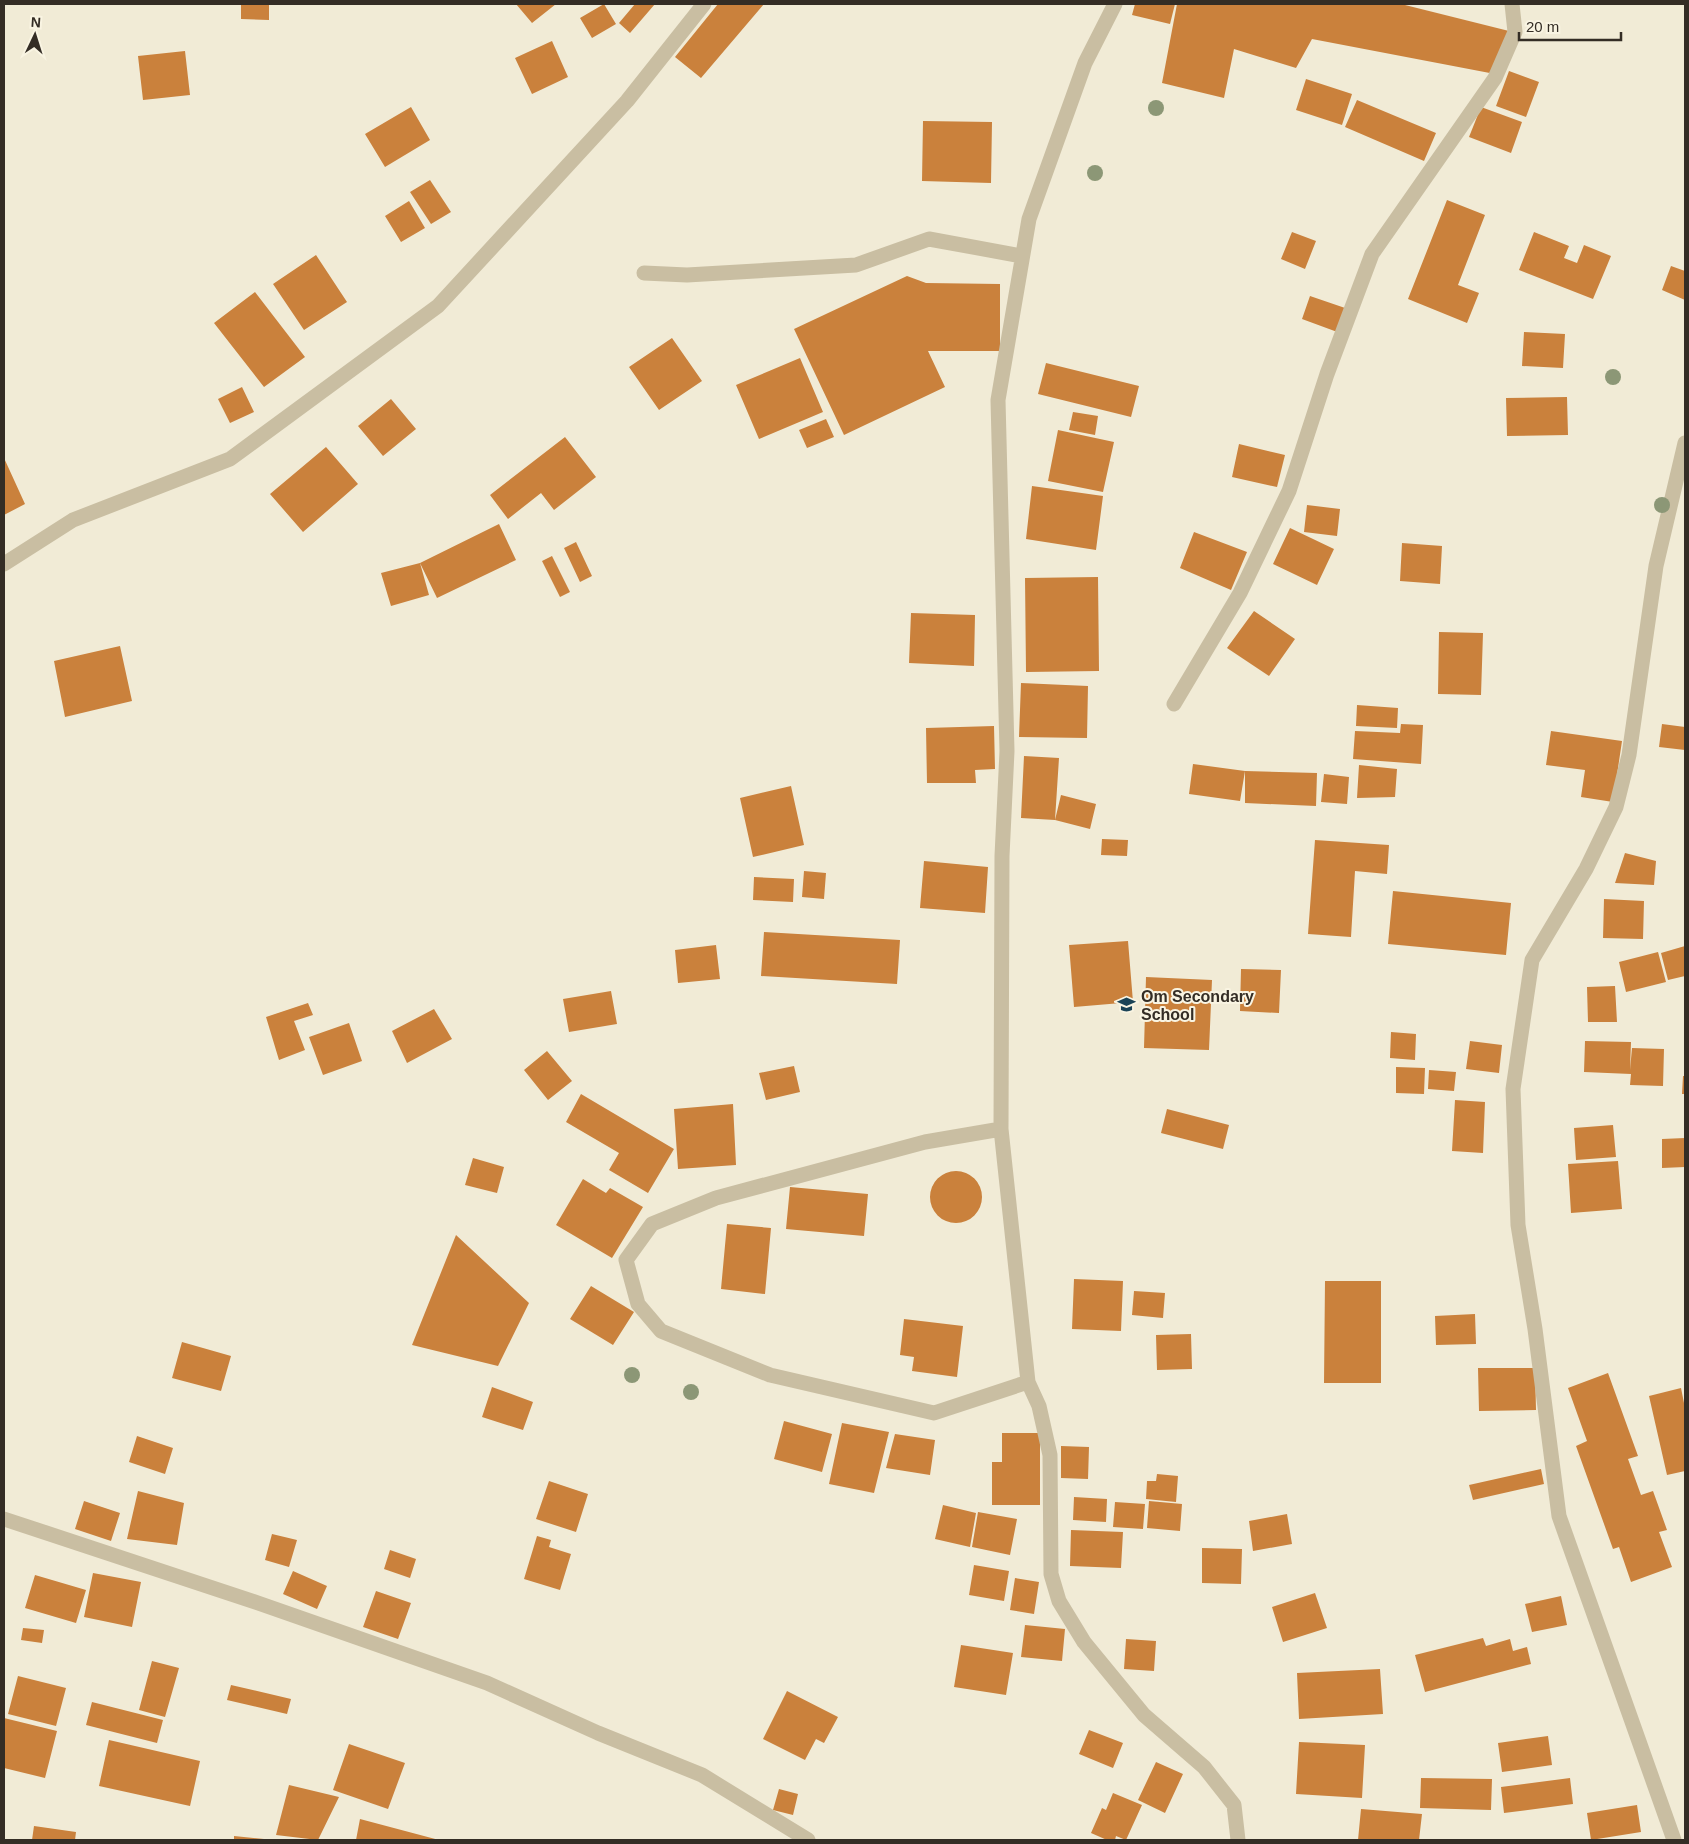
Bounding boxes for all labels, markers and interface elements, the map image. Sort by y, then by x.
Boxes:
north arrow [10,10,60,60]
scale bar [1519,10,1622,42]
text: N [30,14,42,30]
text: 20 m [1526,18,1559,35]
place label: Om Secondary School [1141,988,1254,1023]
school or university icon: Om Secondary School [1117,995,1137,1015]

